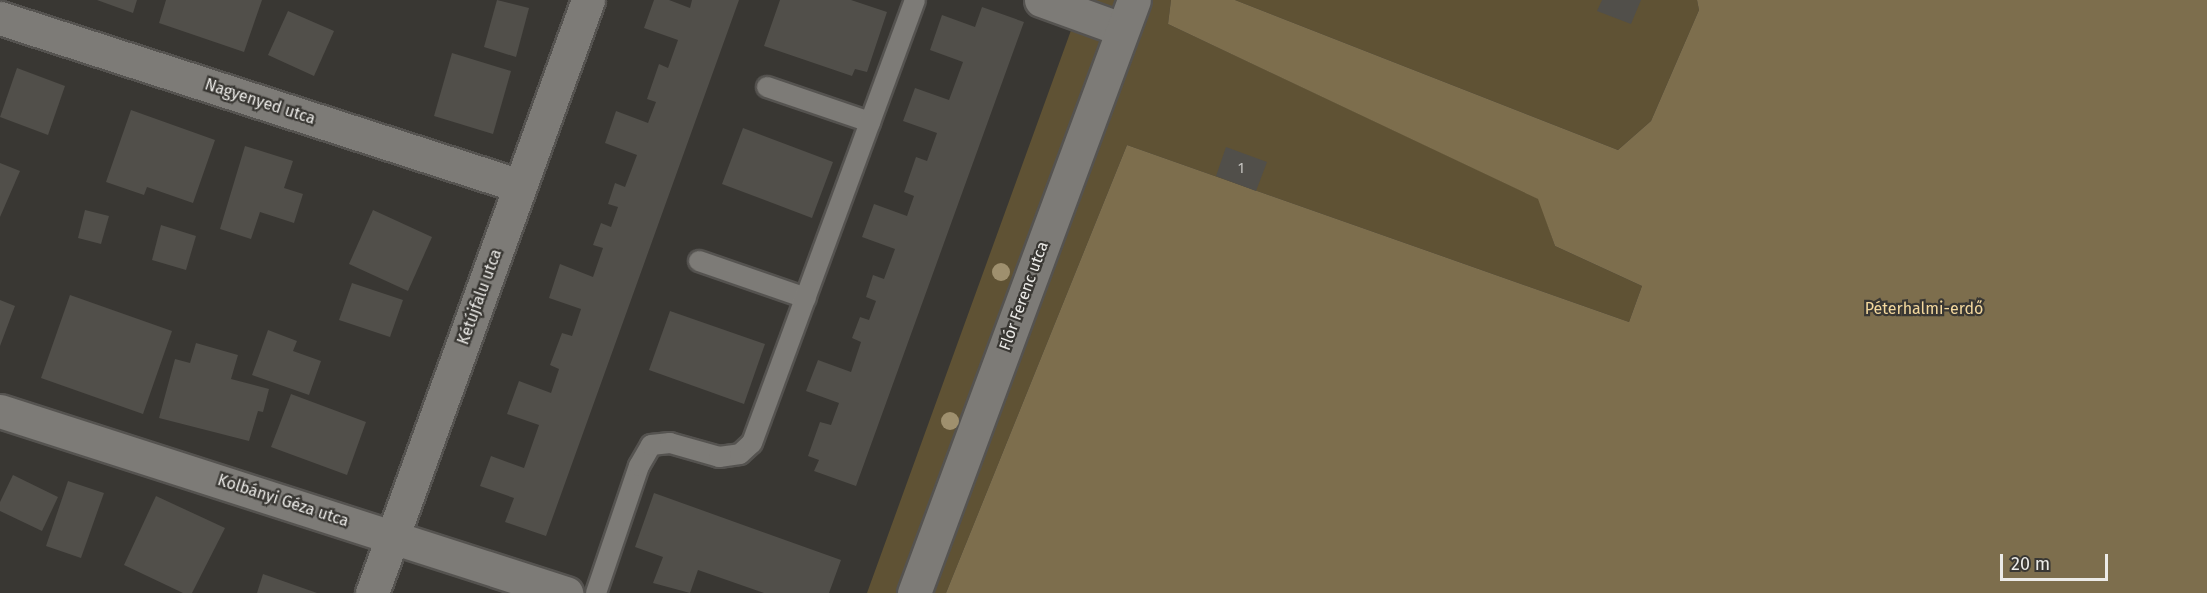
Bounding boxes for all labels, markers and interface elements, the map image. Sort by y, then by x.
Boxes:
street label: Nagyenyed utca [202,75,318,129]
house number: 1 [1238,161,1244,177]
street label: Flór Ferenc utca [995,239,1053,353]
street label: Kétújfalu utca [454,247,506,347]
park label: Péterhalmi-erdő [1865,299,1983,319]
street label: Kolbányi Géza utca [215,471,351,531]
scale bar [2003,542,2111,580]
text: 20 m [2011,553,2050,575]

